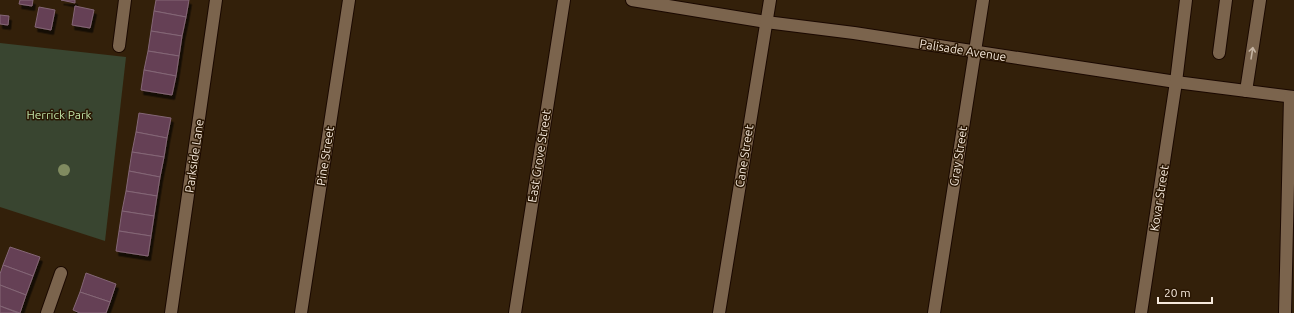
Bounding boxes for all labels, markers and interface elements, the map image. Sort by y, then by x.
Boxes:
street label: Palisade Avenue [919,37,1007,63]
one-way arrow [1248,47,1256,60]
park label: Herrick Park [26,108,92,121]
street label: East Grove Street [525,108,553,203]
street label: Parkside Lane [182,118,206,194]
street label: Cane Street [733,123,755,188]
street label: Pine Street [314,125,336,187]
street label: Gray Street [947,125,969,187]
street label: Kovar Street [1147,164,1171,232]
scale bar [1158,279,1212,305]
text: 20 m [1164,286,1191,299]

